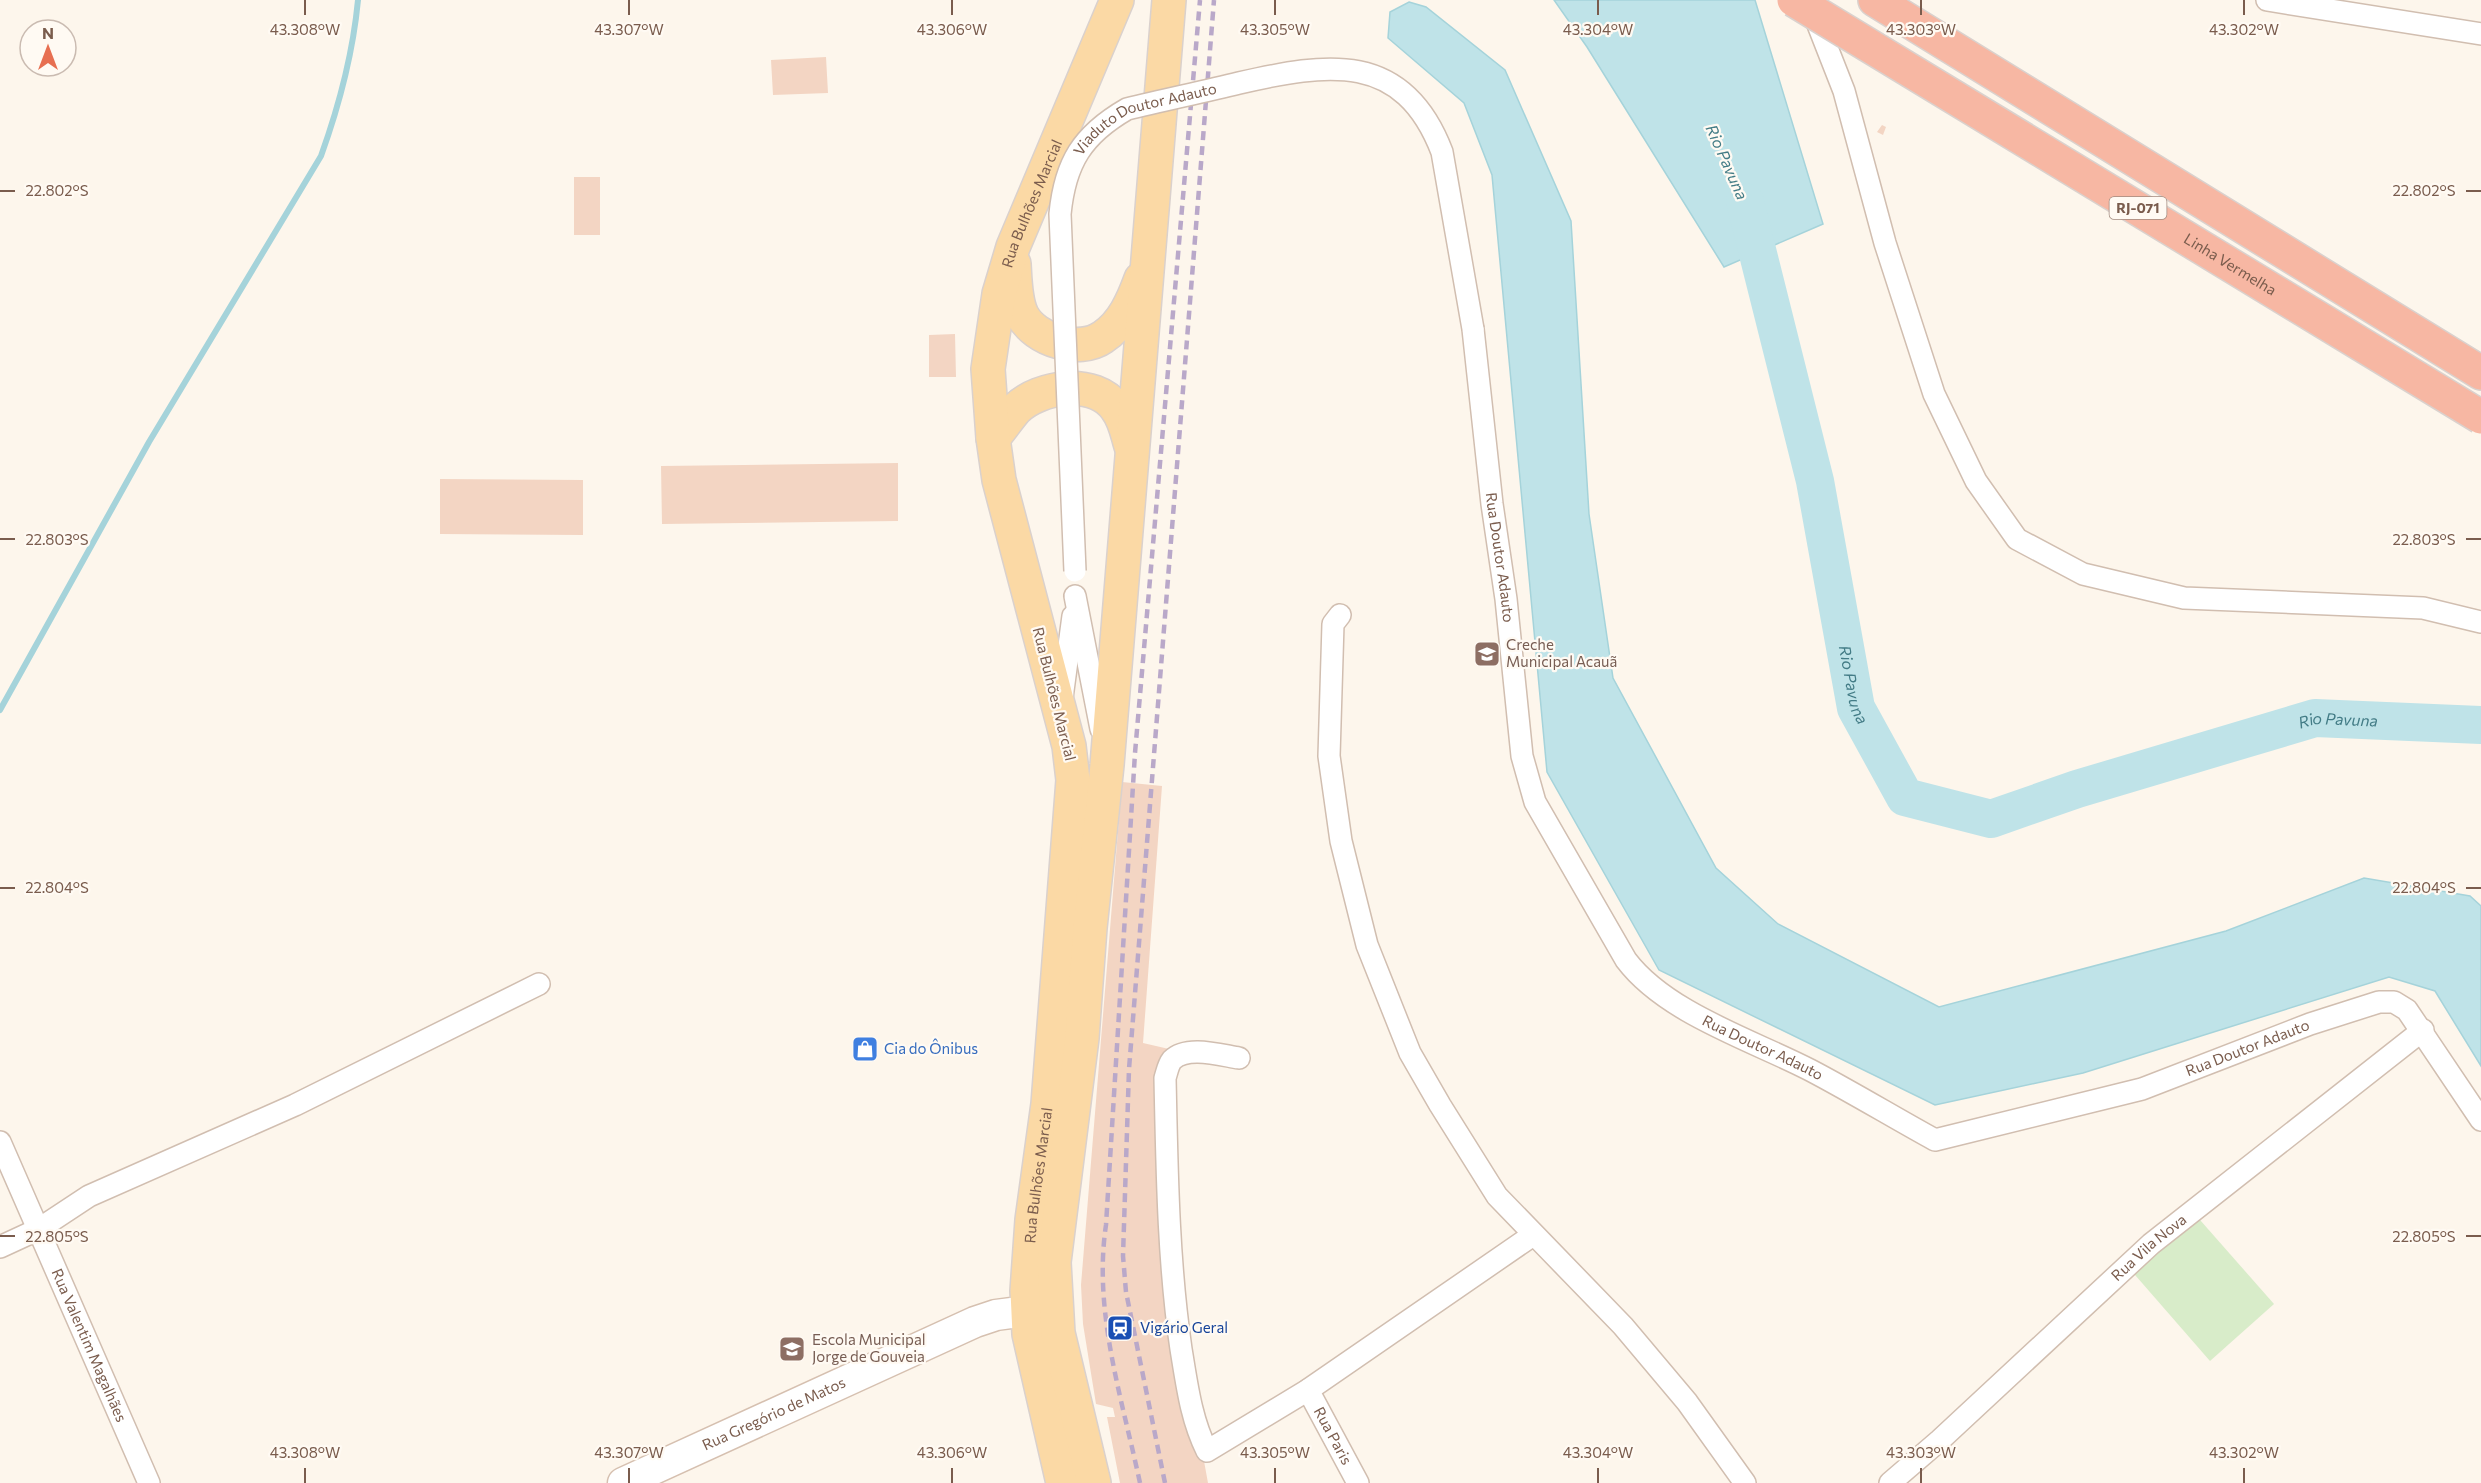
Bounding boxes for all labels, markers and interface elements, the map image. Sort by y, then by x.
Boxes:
north arrow [18,18,78,78]
text: 43.308°W [270,20,340,38]
text: 43.307°W [594,20,664,38]
text: 43.306°W [917,20,987,38]
text: 43.305°W [1240,20,1310,38]
text: 43.304°W [1563,20,1633,38]
text: 43.303°W [1886,20,1956,38]
text: 43.302°W [2209,20,2279,38]
text: N [42,23,54,42]
street label: Viaduto Doutor Adauto [1069,79,1218,158]
water label: Rio Pavuna [1702,121,1752,202]
street label: Rua Bulhões Marcial [997,137,1065,270]
text: 22.802°S [25,181,89,199]
text: 22.802°S [2392,181,2456,199]
road number: RJ-071 [2110,197,2166,219]
street label: Linha Vermelha [2181,229,2280,299]
street label: Rua Doutor Adauto [1483,491,1518,623]
text: 22.803°S [25,530,89,548]
text: 22.803°S [2392,530,2456,548]
street label: Rua Bulhões Marcial [1030,625,1080,762]
place label: Creche Municipal Acauã [1506,635,1617,670]
school or university icon: Creche Municipal Acauã [1472,639,1502,669]
water label: Rio Pavuna [1836,644,1873,727]
water label: Rio Pavuna [2296,708,2378,732]
text: 22.804°S [25,878,89,896]
text: 22.804°S [2392,878,2456,896]
street label: Rua Doutor Adauto [1700,1011,1826,1083]
street label: Rua Doutor Adauto [2183,1015,2312,1079]
shop icon: Cia do Ônibus [850,1034,880,1064]
place label: Cia do Ônibus [884,1038,978,1057]
street label: Rua Bulhões Marcial [1020,1106,1055,1244]
street label: Rua Vila Nova [2107,1210,2189,1284]
text: 22.805°S [25,1227,89,1245]
text: 22.805°S [2392,1227,2456,1245]
street label: Rua Valentim Magalhães [48,1265,131,1425]
station icon: Vigário Geral [1105,1313,1135,1343]
place label: Vigário Geral [1140,1318,1228,1336]
place label: Escola Municipal Jorge de Gouveia [812,1330,926,1365]
school or university icon: Escola Municipal Jorge de Gouveia [777,1334,807,1364]
street label: Rua Gregório de Matos [699,1372,848,1454]
street label: Rua Paris [1311,1403,1356,1468]
text: 43.308°W [270,1443,340,1461]
text: 43.307°W [594,1443,664,1461]
text: 43.306°W [917,1443,987,1461]
text: 43.305°W [1240,1443,1310,1461]
text: 43.304°W [1563,1443,1633,1461]
text: 43.303°W [1886,1443,1956,1461]
text: 43.302°W [2209,1443,2279,1461]

